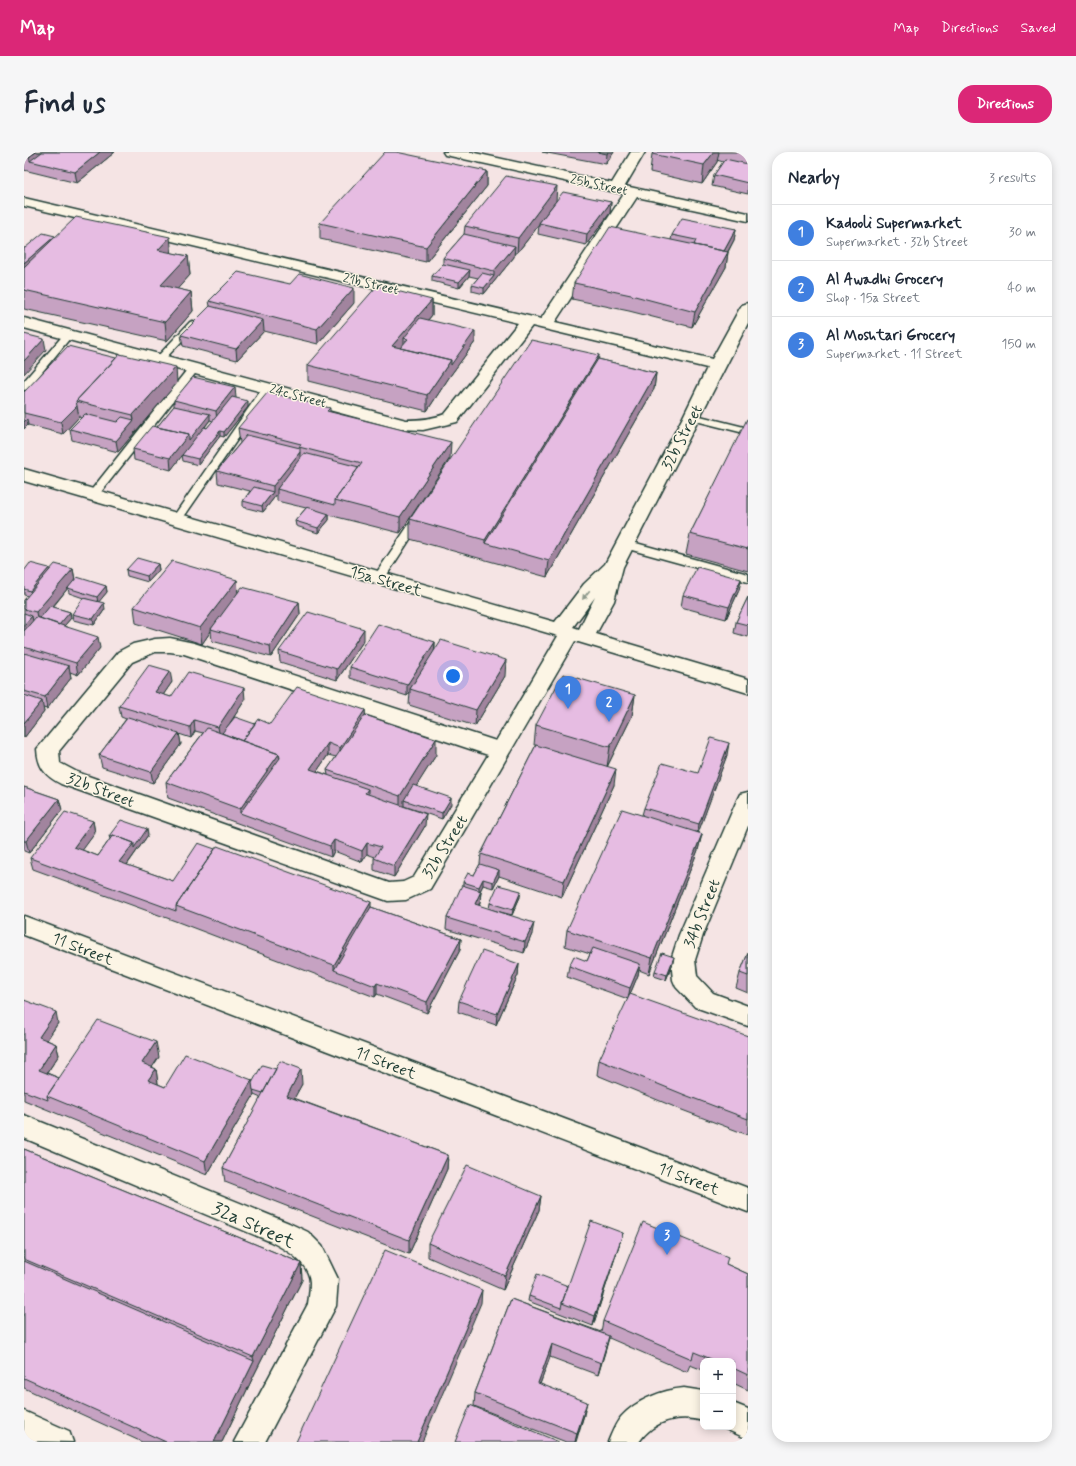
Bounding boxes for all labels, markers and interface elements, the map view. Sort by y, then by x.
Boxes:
text: Map [20,16,55,41]
text: Map [893,19,919,37]
text: Directions [941,19,999,37]
text: Saved [1021,19,1056,37]
button: Directions [958,85,1052,123]
text: Find us [24,86,105,123]
text: Nearby [788,167,840,189]
text: 3 results [989,170,1036,187]
street label: 25b Street [568,171,629,200]
text: Kadooli Supermarket [826,214,962,234]
text: 1 [798,224,804,241]
text: 30 m [1009,224,1036,241]
text: Supermarket · 32b Street [826,234,968,251]
street label: 21b Street [341,270,400,299]
text: Al Awadhi Grocery [826,270,943,290]
text: 2 [798,280,804,297]
text: 40 m [1007,280,1036,297]
text: Shop · 15a Street [826,290,920,307]
text: Al Moshtari Grocery [826,326,955,346]
text: 3 [798,336,804,353]
text: 150 m [1002,336,1036,353]
text: Supermarket · 11 Street [826,346,962,363]
street label: 24c Street [267,381,328,412]
street label: 32b Street [657,401,708,474]
street label: 15a Street [347,561,425,602]
one-way arrow [582,589,591,600]
your location [443,666,463,686]
pin: 1 [555,676,581,709]
pin: 2 [596,689,622,722]
street label: 32b Street [64,768,137,813]
street label: 32b Street [418,811,473,882]
street label: 34b Street [679,876,726,951]
street label: 11 Street [49,928,117,971]
street label: 11 Street [352,1042,420,1085]
street label: 11 Street [655,1158,723,1201]
street label: 32a Street [208,1196,299,1255]
pin: 3 [654,1222,680,1255]
map controls [700,1358,736,1430]
button: + [700,1358,736,1394]
button: − [700,1394,736,1430]

